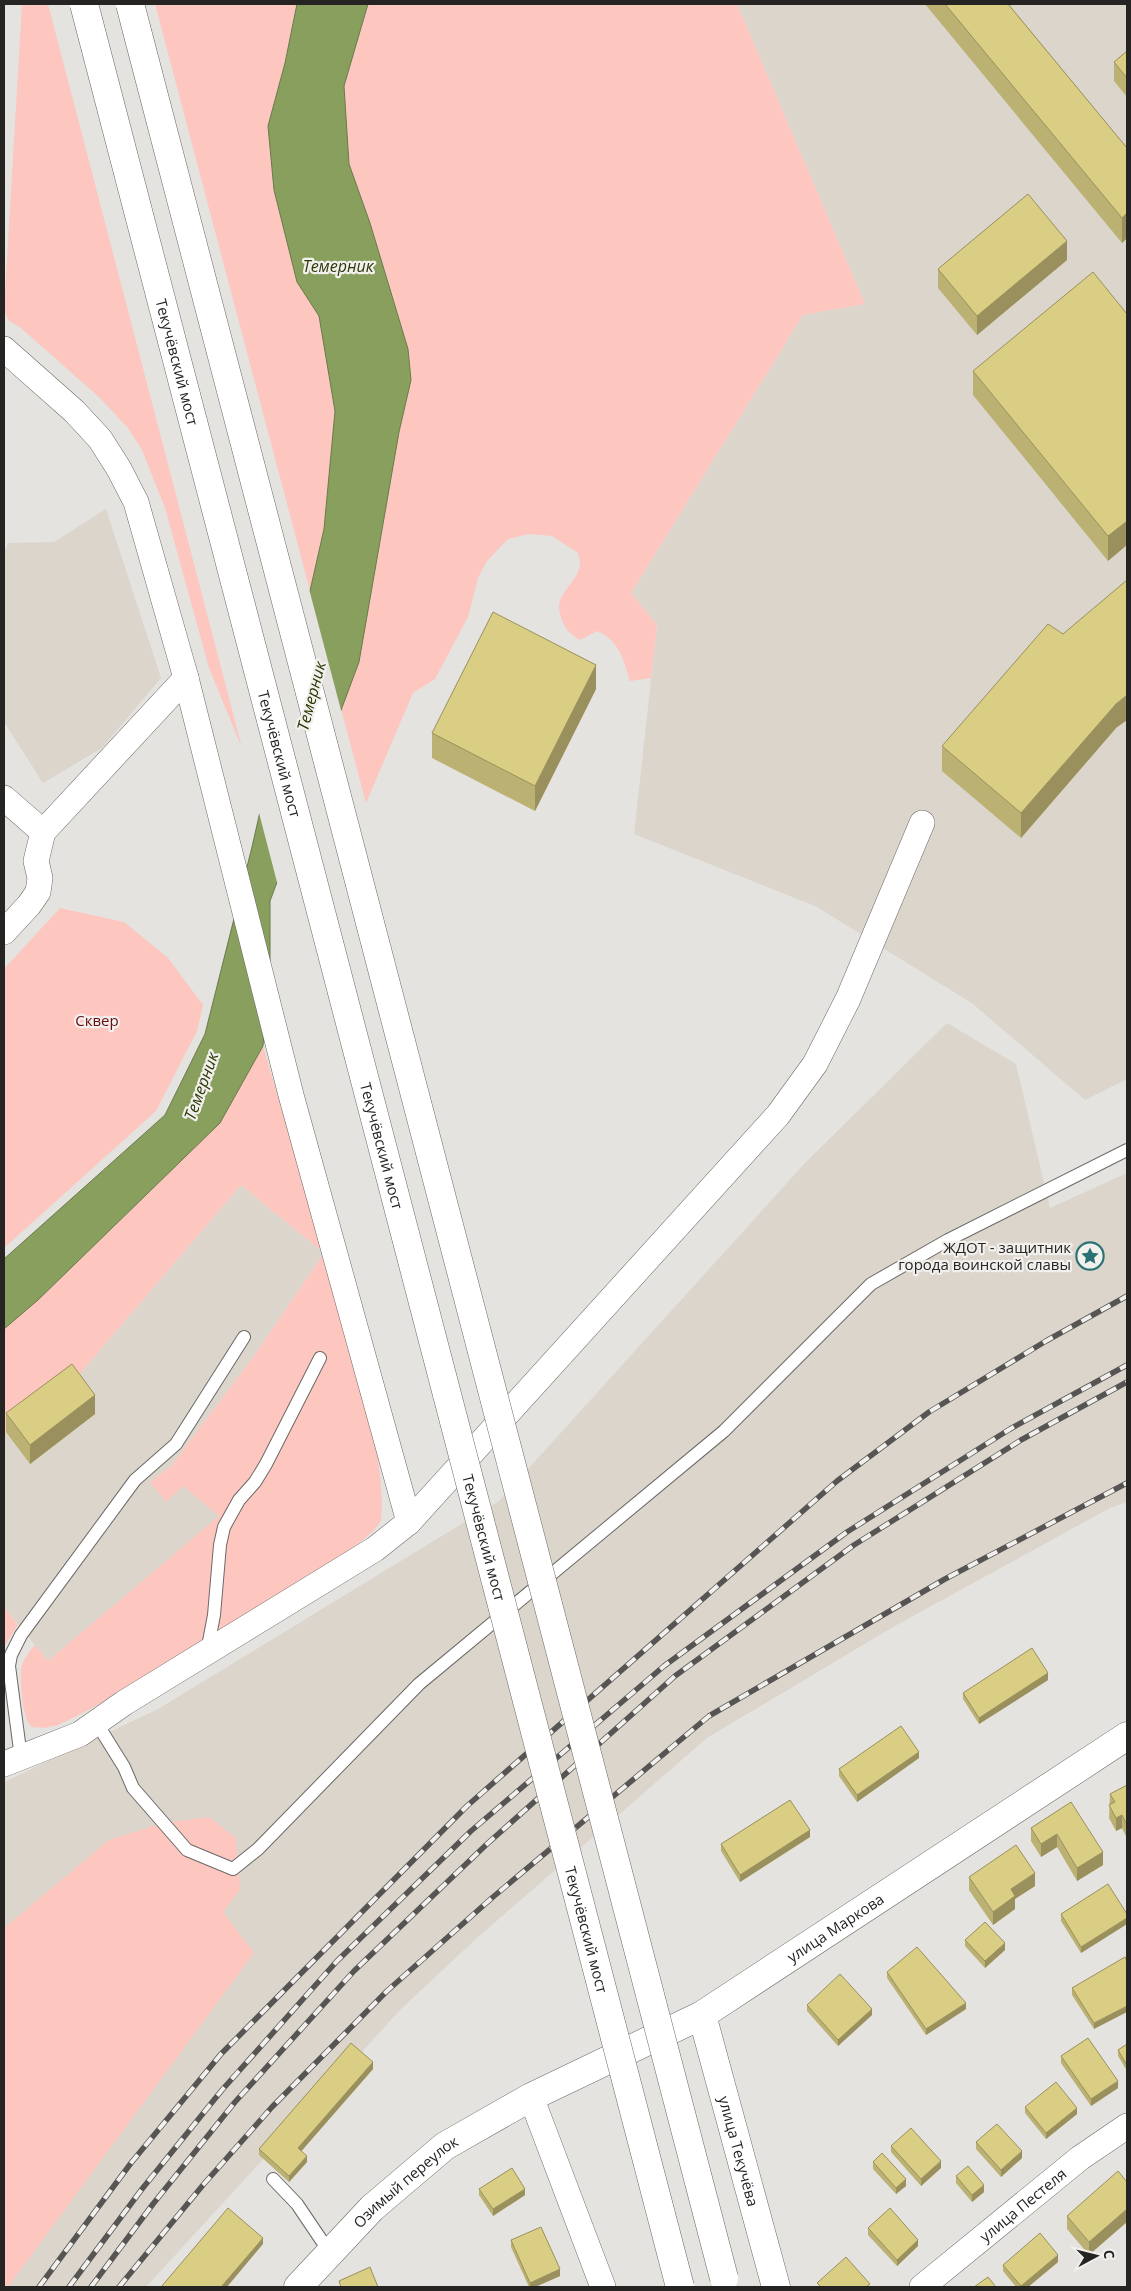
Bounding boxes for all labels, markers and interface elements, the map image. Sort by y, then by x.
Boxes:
water label: Темерник [303,255,375,277]
street label: Текучёвский мост [151,296,204,428]
water label: Темерник [291,658,331,733]
street label: Текучёвский мост [254,688,306,819]
park label: Сквер [75,1010,119,1030]
water label: Темерник [179,1048,224,1123]
street label: Текучёвский мост [356,1080,408,1211]
place label: ЖДОТ - защитник города воинской славы [898,1237,1071,1274]
place icon: ЖДОТ - защитник города воинской славы [1075,1241,1105,1271]
street label: Текучёвский мост [458,1472,511,1603]
street label: Текучёвский мост [561,1864,613,1995]
street label: улица Маркова [783,1888,888,1967]
street label: улица Текучёва [714,2094,764,2209]
street label: Озимый переулок [349,2131,462,2232]
street label: улица Пестеля [975,2163,1070,2246]
north arrow [1071,2231,1121,2281]
text: С [1099,2249,1119,2260]

